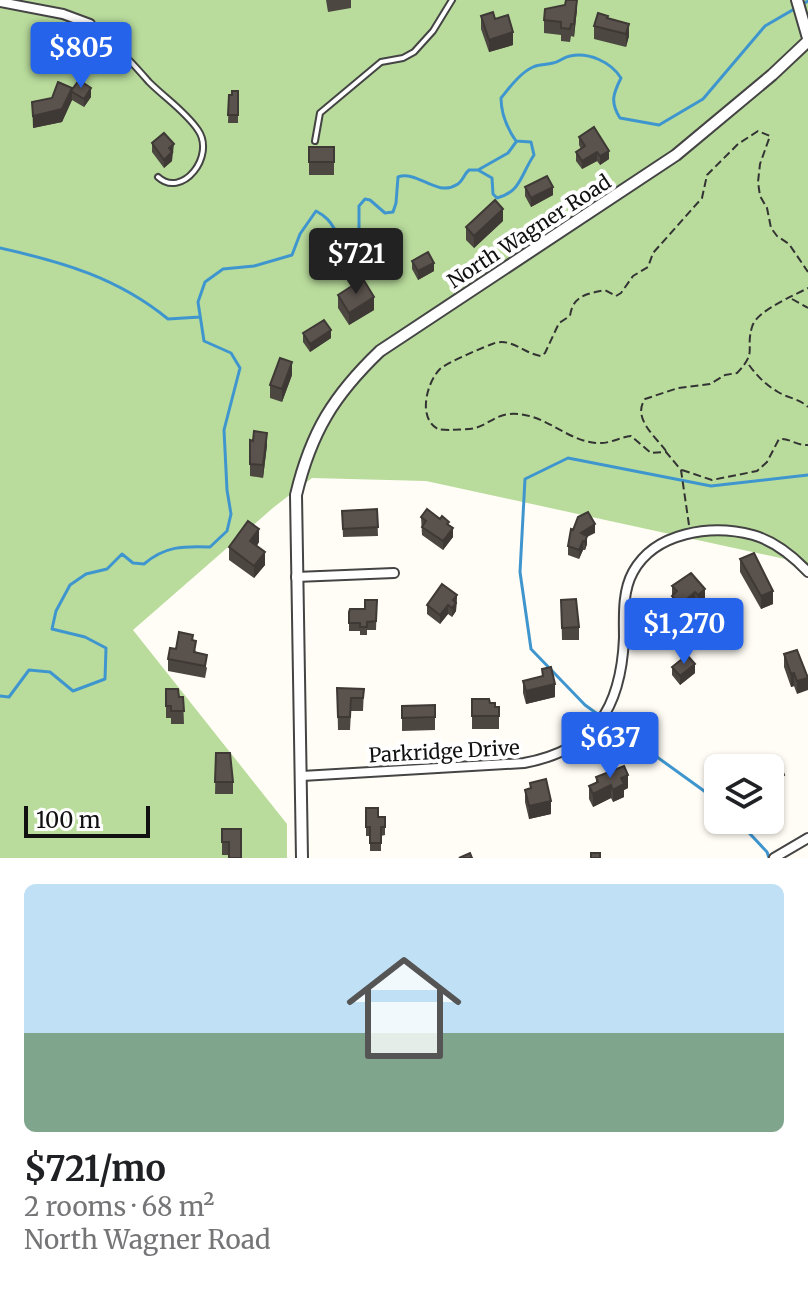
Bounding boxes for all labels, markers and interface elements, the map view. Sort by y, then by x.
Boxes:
pin: $805 [34,22,128,90]
text: $805 [49,31,113,64]
street label: North Wagner Road [443,169,615,293]
pin: $721 [309,228,403,296]
text: $721 [327,237,385,270]
pin: $1,270 [619,598,749,666]
text: $1,270 [642,607,726,640]
pin: $637 [563,712,657,780]
text: $637 [579,721,641,754]
street label: Parkridge Drive [368,735,520,767]
map controls [704,754,784,834]
button: layers [704,754,784,834]
scale bar [24,802,150,838]
text: 100 m [36,806,101,834]
icon: home [332,936,476,1080]
text: $721/mo [24,1148,166,1190]
text: 2 rooms · 68 m² [24,1190,214,1223]
text: North Wagner Road [24,1223,271,1256]

